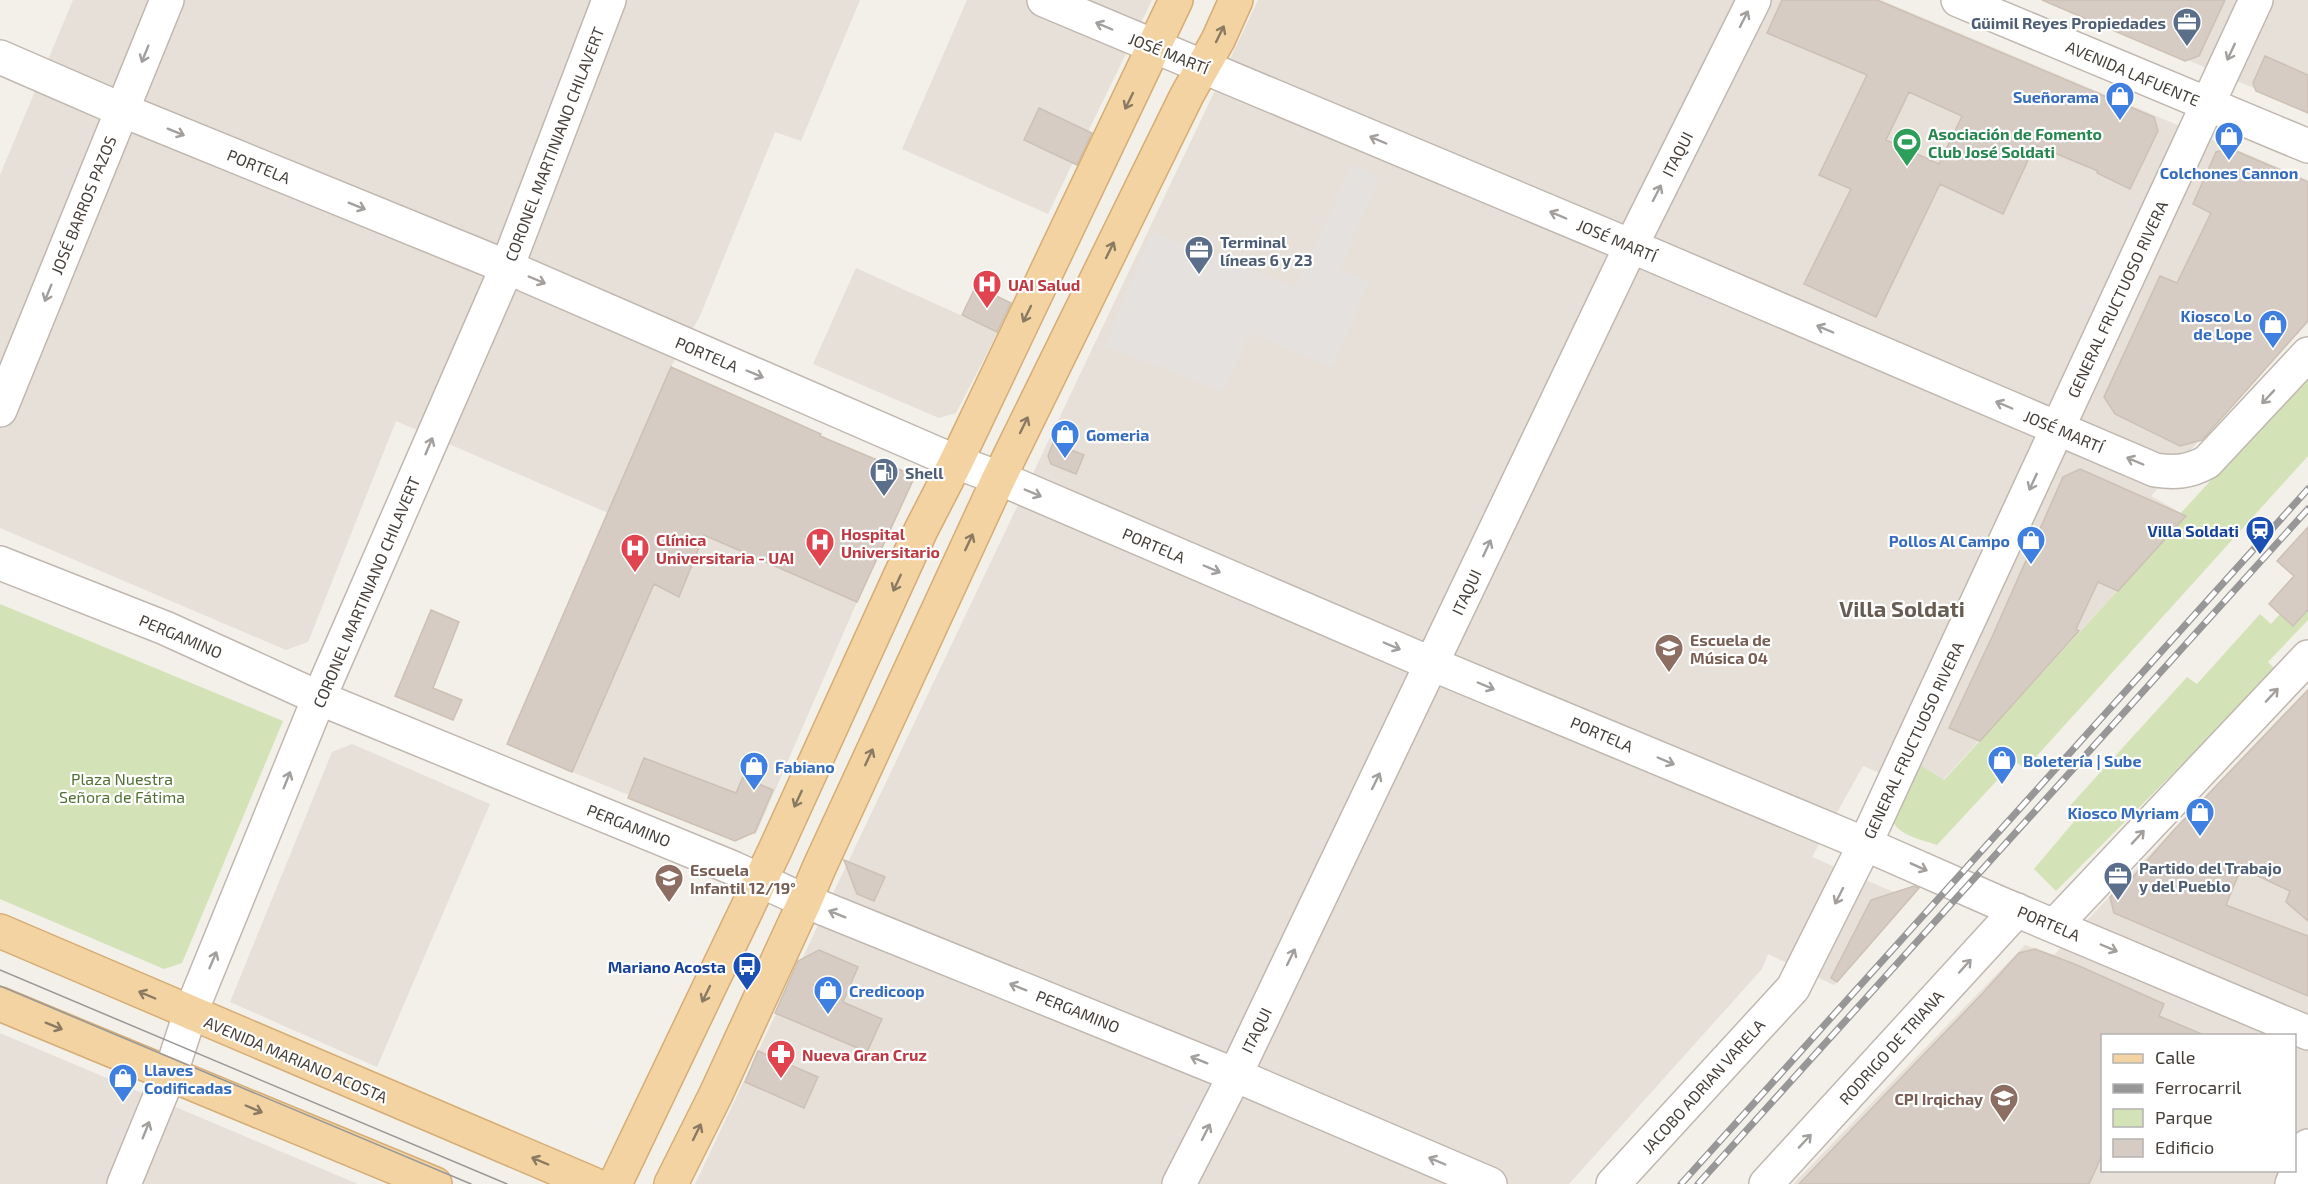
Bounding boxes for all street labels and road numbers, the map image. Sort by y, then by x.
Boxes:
street label: CORONEL MARTINIANO CHILAVERT [500,24,608,264]
street label: JOSÉ MARTÍ [1126,28,1213,78]
street label: AVENIDA LAFUENTE [2063,36,2203,110]
street label: ITAQUI [1658,128,1697,180]
street label: JOSÉ BARROS PAZOS [46,133,120,277]
street label: PORTELA [225,145,293,187]
street label: GENERAL FRUCTUOSO RIVERA [2063,197,2171,401]
street label: JOSÉ MARTÍ [1574,215,1660,266]
street label: PORTELA [673,332,741,376]
street label: JOSÉ MARTÍ [2021,406,2107,457]
street label: CORONEL MARTINIANO CHILAVERT [309,474,423,710]
street label: PORTELA [1120,523,1188,567]
street label: ITAQUI [1447,566,1486,618]
street label: PERGAMINO [137,610,225,662]
street label: GENERAL FRUCTUOSO RIVERA [1859,638,1967,842]
street label: PORTELA [1568,712,1636,756]
street label: PERGAMINO [584,800,674,850]
street label: PORTELA [2015,901,2083,945]
street label: PERGAMINO [1033,986,1123,1036]
street label: RODRIGO DE TRIANA [1835,986,1947,1108]
street label: ITAQUI [1237,1004,1276,1056]
street label: AVENIDA MARIANO ACOSTA [202,1012,391,1106]
street label: JACOBO ADRIAN VARELA [1638,1015,1768,1157]

